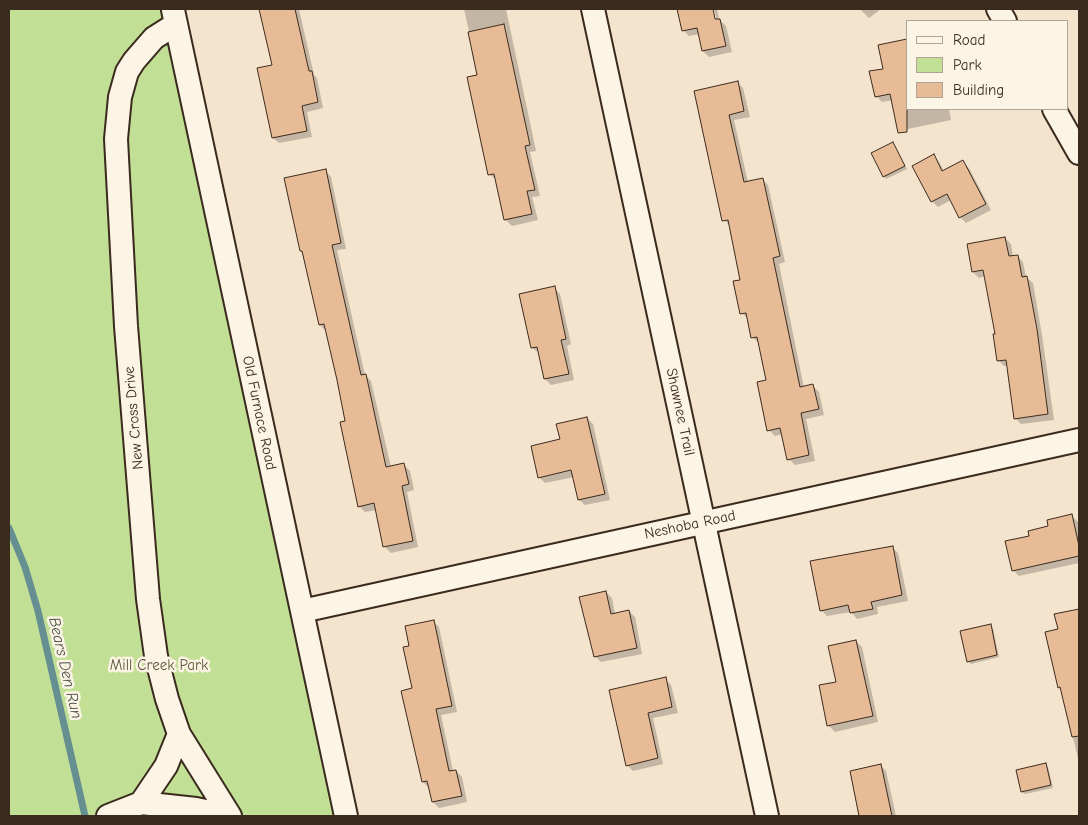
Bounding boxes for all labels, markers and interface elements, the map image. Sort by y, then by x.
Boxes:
legend [906,20,1068,110]
text: Road [953,31,985,49]
text: Park [953,56,982,74]
text: Building [953,81,1004,99]
street label: Old Furnace Road [238,354,280,472]
street label: New Cross Drive [121,365,147,471]
street label: Shawnee Trail [662,366,698,458]
street label: Neshoba Road [643,507,737,543]
water label: Bears Den Run [44,615,86,721]
park label: Mill Creek Park [110,657,208,675]

